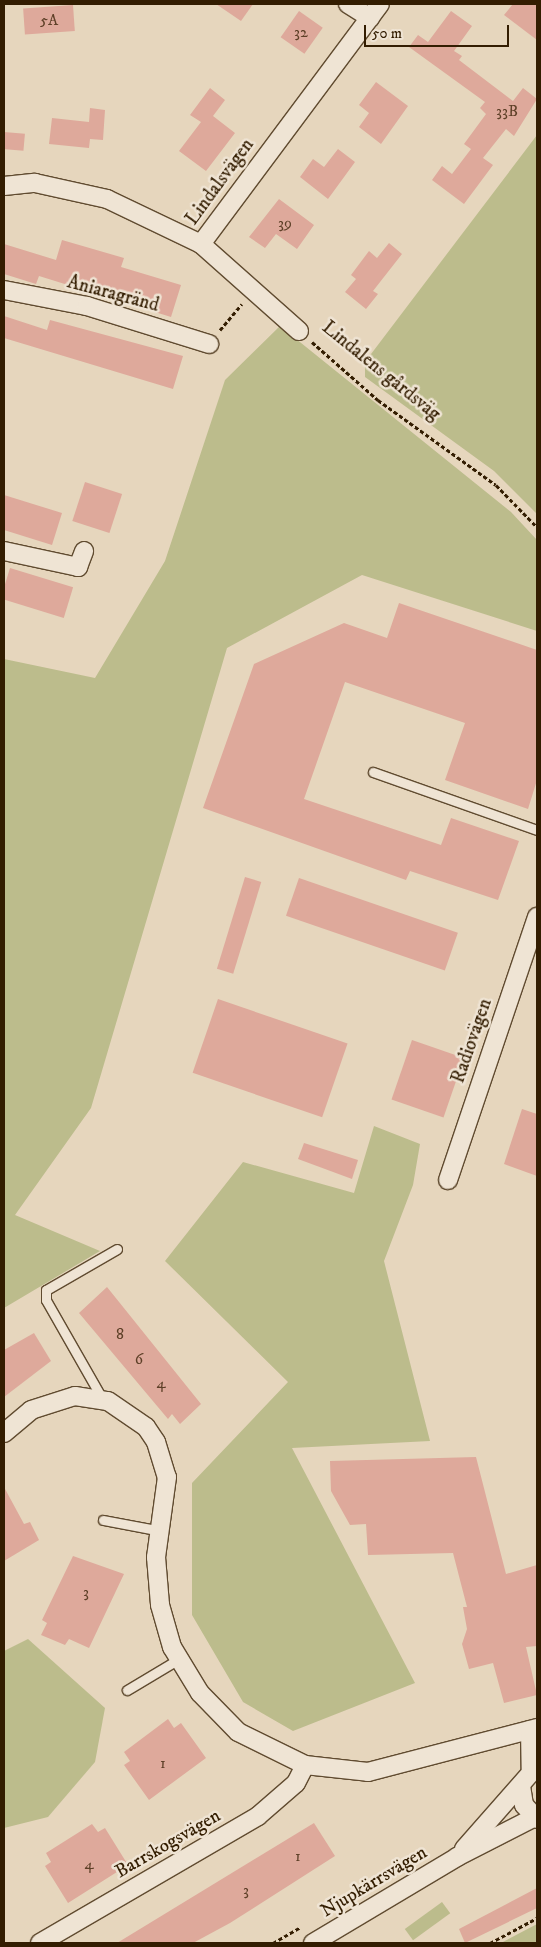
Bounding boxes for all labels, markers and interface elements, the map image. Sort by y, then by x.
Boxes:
house number: 5A [40,10,58,30]
scale bar [366,15,511,47]
house number: 32 [294,22,308,42]
text: 50 m [372,24,402,43]
house number: 33B [496,101,518,121]
street label: Lindalsvägen [181,134,259,230]
house number: 39 [278,213,292,233]
street label: Aniaragränd [65,271,161,317]
street label: Lindalens gårdsväg [317,316,445,426]
street label: Radiovägen [447,996,497,1086]
house number: 8 [116,1324,124,1344]
house number: 6 [135,1349,143,1369]
house number: 4 [156,1373,166,1393]
house number: 3 [83,1582,89,1602]
house number: 1 [160,1753,166,1773]
street label: Barrskogsvägen [111,1805,225,1883]
street label: Njupkärrsvägen [317,1841,431,1923]
house number: 1 [295,1846,301,1866]
house number: 4 [84,1854,94,1874]
house number: 3 [243,1880,249,1900]

